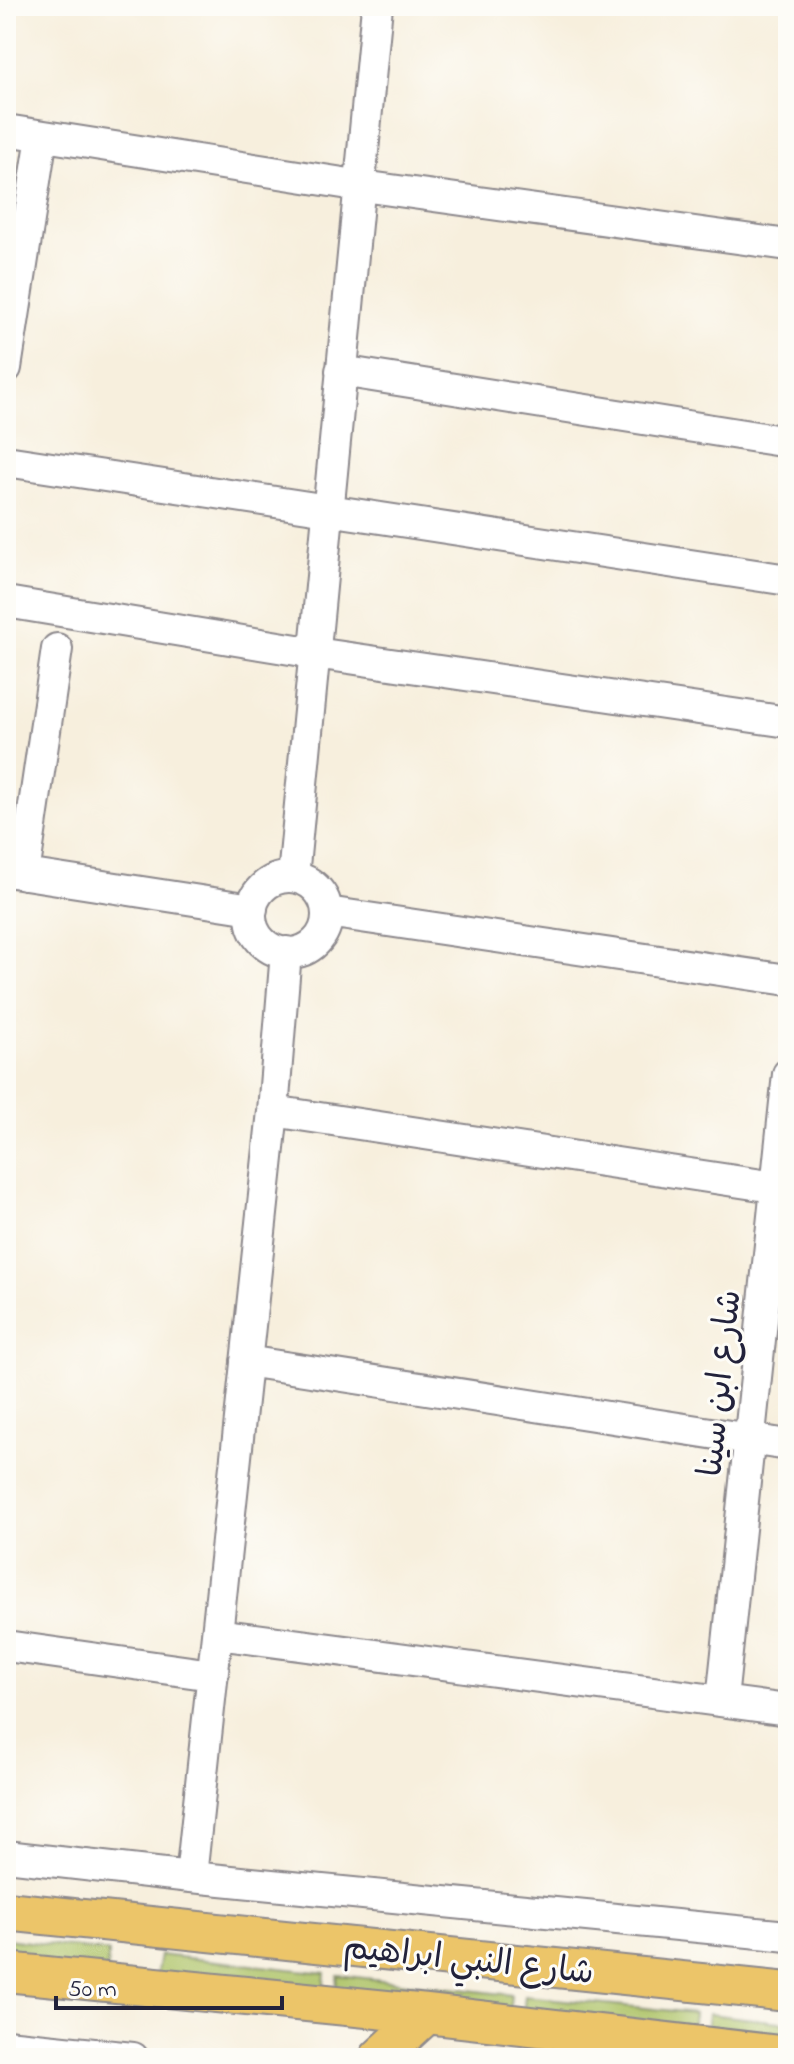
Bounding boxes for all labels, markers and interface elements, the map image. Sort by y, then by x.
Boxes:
street label: شارع ابن سينا [687,1288,757,1479]
street label: شارع النبي ابراهيم [341,1924,596,2001]
scale bar [56,1960,282,2010]
text: 50 m [68,1973,117,2008]

